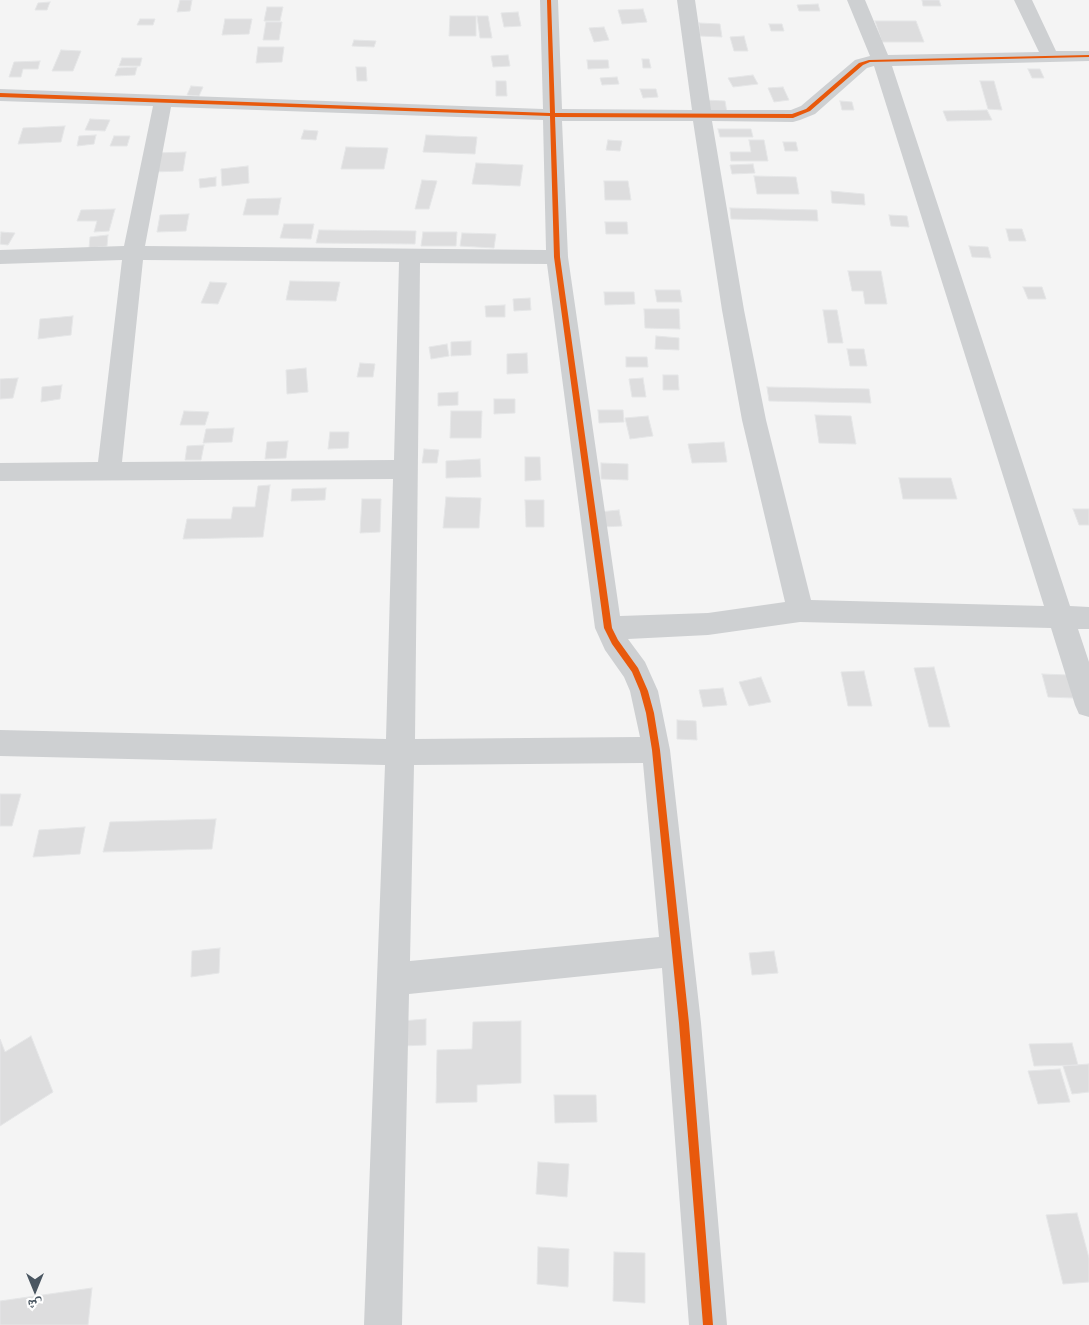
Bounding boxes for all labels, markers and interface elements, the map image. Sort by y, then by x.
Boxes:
north arrow [10,1265,60,1315]
text: ش [28,1296,42,1315]

